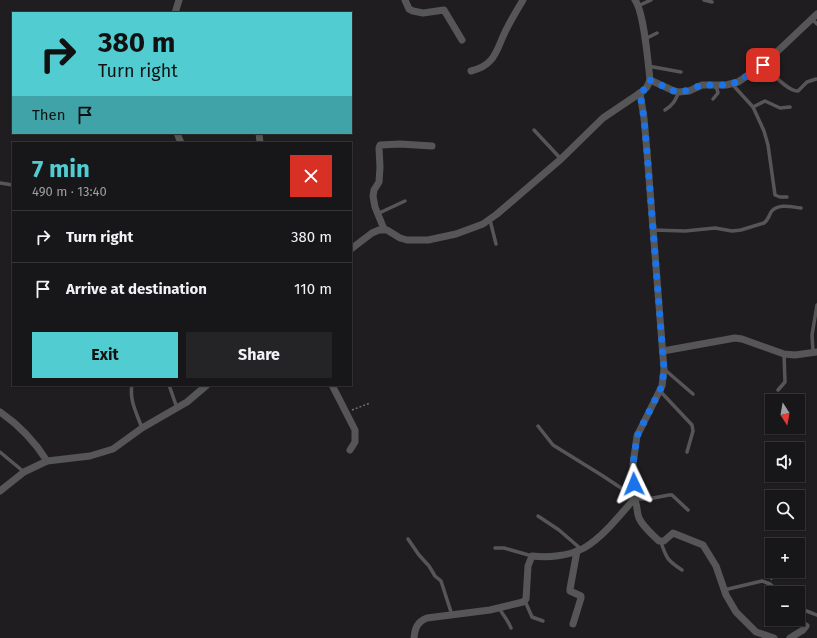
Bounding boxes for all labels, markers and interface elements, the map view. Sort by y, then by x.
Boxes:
text: 380 m [98,26,176,59]
icon: right [32,28,84,80]
pin [746,48,780,82]
icon: arrive [752,54,774,76]
text: Turn right [98,60,178,82]
icon: arrive [74,104,96,126]
text: Then [32,106,66,124]
text: 7 min [32,155,90,183]
button: close [290,155,332,197]
text: 490 m · 13:40 [32,184,107,199]
icon: right [32,226,54,248]
text: Turn right [66,228,133,246]
text: 380 m [291,228,332,246]
icon: arrive [32,278,54,300]
text: Arrive at destination [66,280,207,298]
text: 110 m [294,280,332,298]
button: Exit [32,332,178,378]
button: Share [186,332,332,378]
north arrow [765,394,805,434]
map controls [765,394,805,626]
button: sound [765,442,805,482]
position arrow [613,463,655,505]
button: search [765,490,805,530]
button: + [765,538,805,578]
button: − [765,586,805,626]

